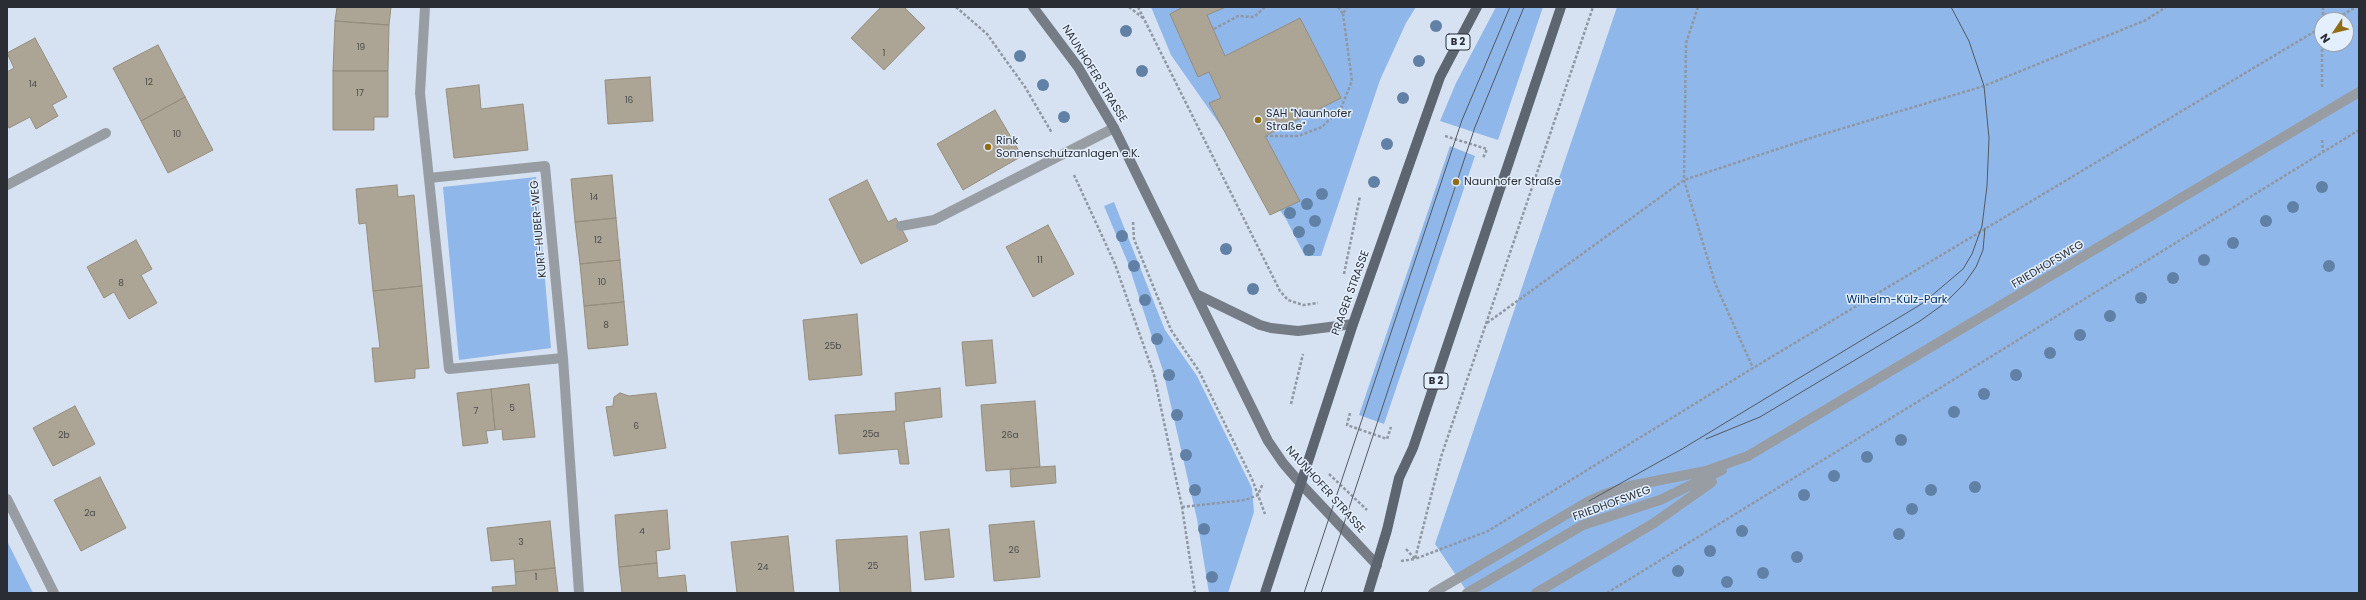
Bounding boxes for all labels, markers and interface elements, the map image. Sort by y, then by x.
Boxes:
north arrow [2314,12,2354,52]
street label: NAUNHOFER STRASSE [1059,23,1129,125]
text: N [2316,30,2334,46]
road number: B 2 [1446,34,1470,50]
house number: 19 [357,43,365,53]
house number: 1 [883,49,885,59]
house number: 12 [145,78,153,88]
house number: 14 [29,80,37,90]
house number: 17 [356,89,364,99]
house number: 16 [625,96,633,106]
place label: SAH "Naunhofer Straße" [1266,107,1352,133]
marker: SAH "Naunhofer Straße" [1253,115,1263,125]
house number: 10 [173,130,181,140]
place label: Rink Sonnenschutzanlagen e.K. [996,134,1140,160]
marker: Rink Sonnenschutzanlagen e.K. [983,142,993,152]
place label: Naunhofer Straße [1464,175,1561,189]
marker: Naunhofer Straße [1451,177,1461,187]
street label: KURT-HUBER-WEG [528,180,550,278]
house number: 14 [590,193,598,203]
house number: 12 [594,236,602,246]
street label: FRIEDHOFSWEG [2010,238,2086,292]
street label: PRAGER STRASSE [1330,249,1372,337]
house number: 11 [1037,256,1043,266]
house number: 10 [598,278,606,288]
house number: 8 [118,279,124,289]
park label: Wilhelm-Külz-Park [1846,293,1948,307]
house number: 8 [603,321,609,331]
house number: 25b [825,342,841,352]
road number: B 2 [1424,373,1448,389]
house number: 5 [509,404,515,414]
house number: 7 [474,407,478,417]
house number: 6 [633,422,639,432]
house number: 25a [863,430,879,440]
house number: 2b [58,431,70,441]
house number: 26a [1002,431,1018,441]
street label: NAUNHOFER STRASSE [1282,444,1368,536]
street label: FRIEDHOFSWEG [1571,484,1653,524]
house number: 2a [84,509,96,519]
house number: 4 [639,527,645,537]
house number: 3 [518,538,524,548]
house number: 26 [1009,546,1019,556]
house number: 25 [868,562,878,572]
house number: 24 [758,563,768,573]
house number: 1 [535,573,537,583]

